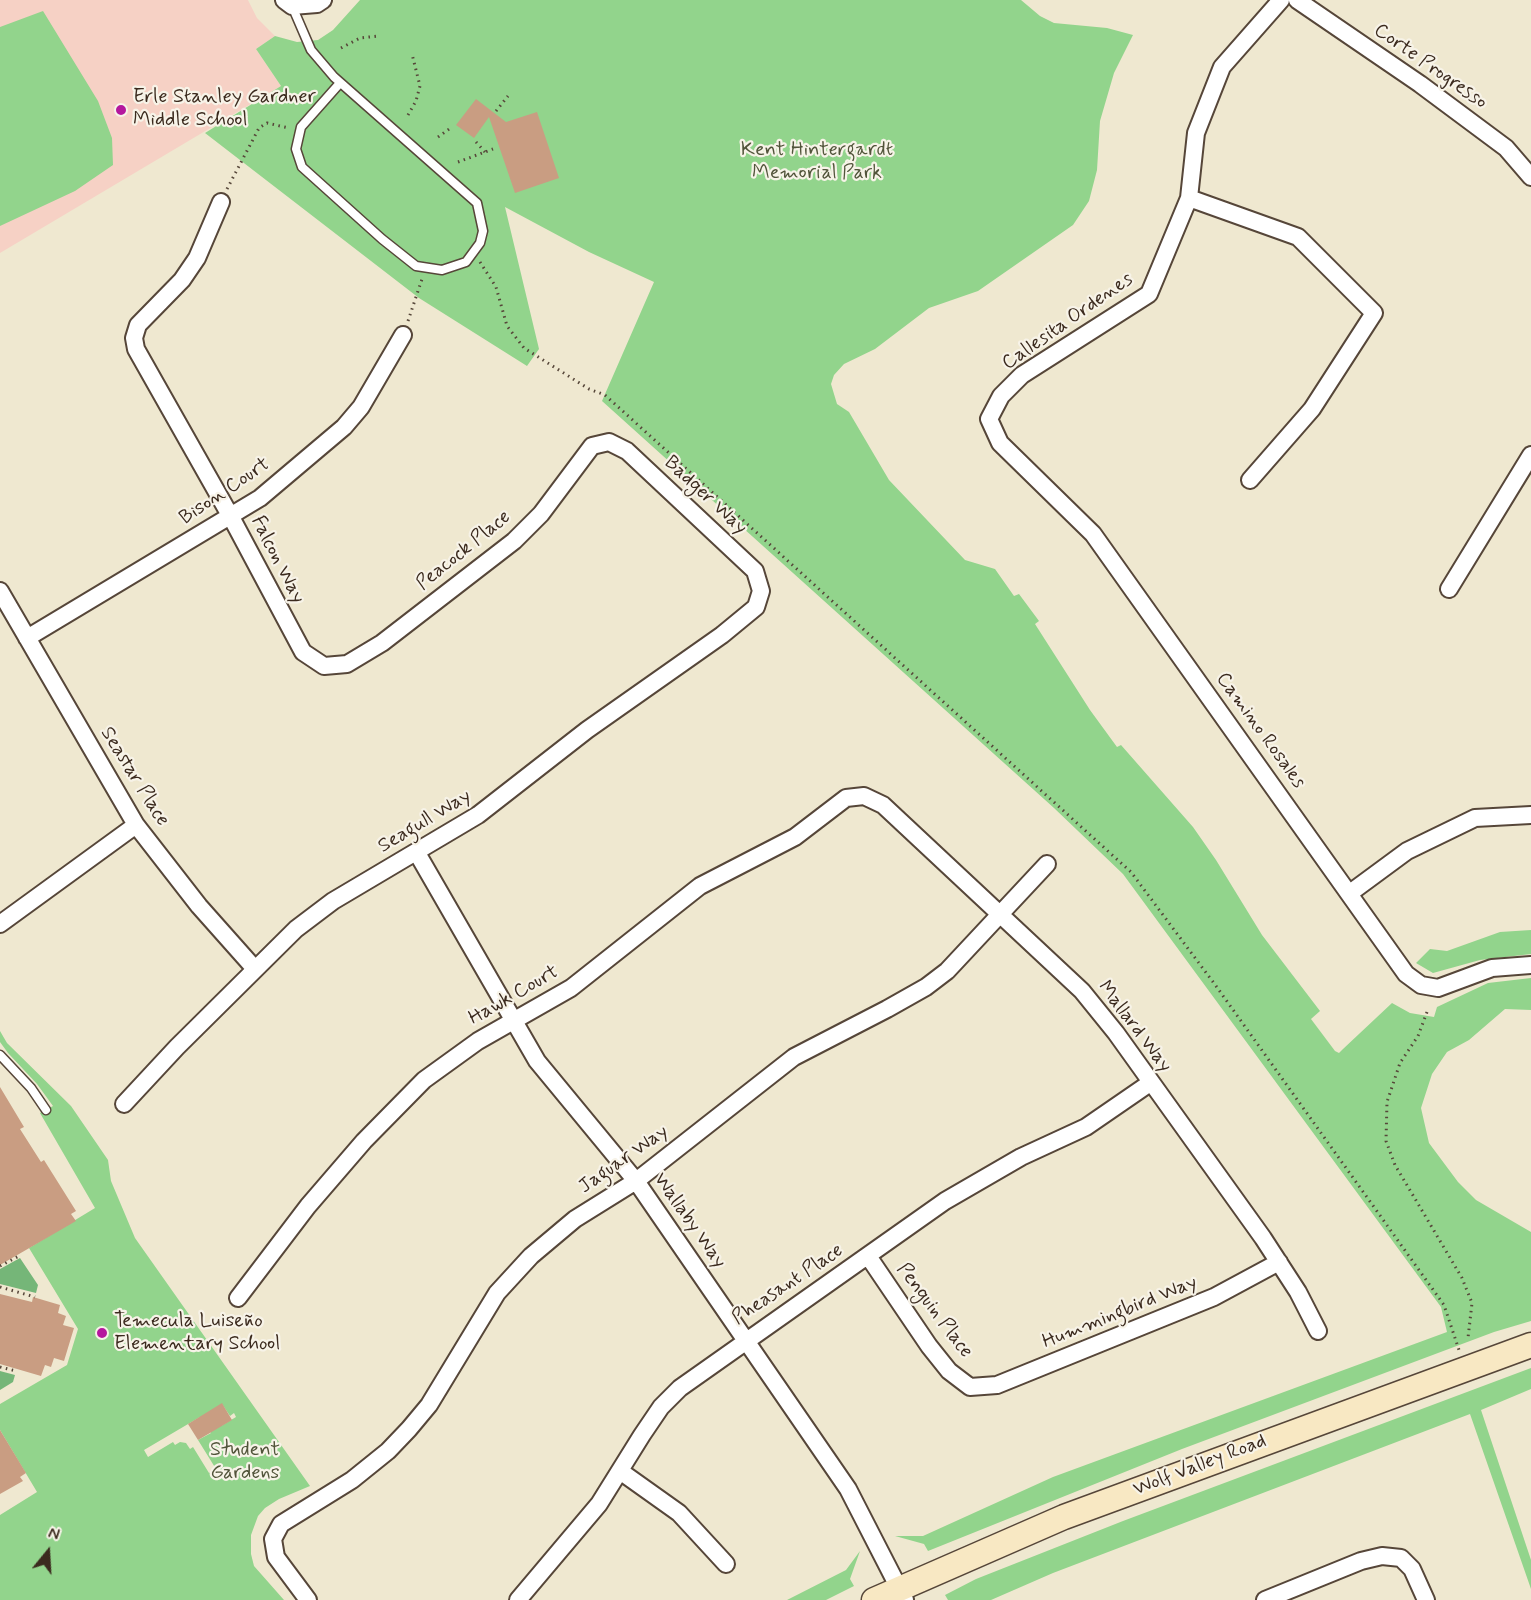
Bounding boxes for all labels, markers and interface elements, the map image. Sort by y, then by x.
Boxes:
street label: Corte Progresso [1369,19,1491,115]
place label: Erle Stanley Gardner Middle School [133,86,316,133]
marker: Erle Stanley Gardner Middle School [114,103,128,117]
park label: Kent Hintergardt Memorial Park [741,139,893,186]
street label: Callesita Ordenes [998,268,1138,376]
street label: Badger Way [658,451,752,541]
street label: Bison Court [175,453,275,531]
street label: Peacock Place [412,506,516,596]
street label: Falcon Way [245,512,309,608]
street label: Camino Rosales [1210,668,1310,794]
street label: Seastar Place [94,723,174,831]
street label: Seagull Way [374,785,476,859]
street label: Hawk Court [465,961,563,1031]
street label: Mallard Way [1092,976,1176,1078]
street label: Jaguar Way [575,1120,673,1200]
street label: Wallaby Way [647,1169,731,1273]
street label: Pheasant Place [728,1239,848,1331]
street label: Penguin Place [891,1259,977,1363]
street label: Hummingbird Way [1039,1271,1201,1355]
place label: Temecula Luiseño Elementary School [114,1310,280,1357]
marker: Temecula Luiseño Elementary School [95,1326,109,1340]
street label: Wolf Valley Road [1130,1430,1270,1502]
park label: Student Gardens [210,1439,280,1486]
north arrow [18,1522,78,1582]
text: N [45,1523,62,1546]

